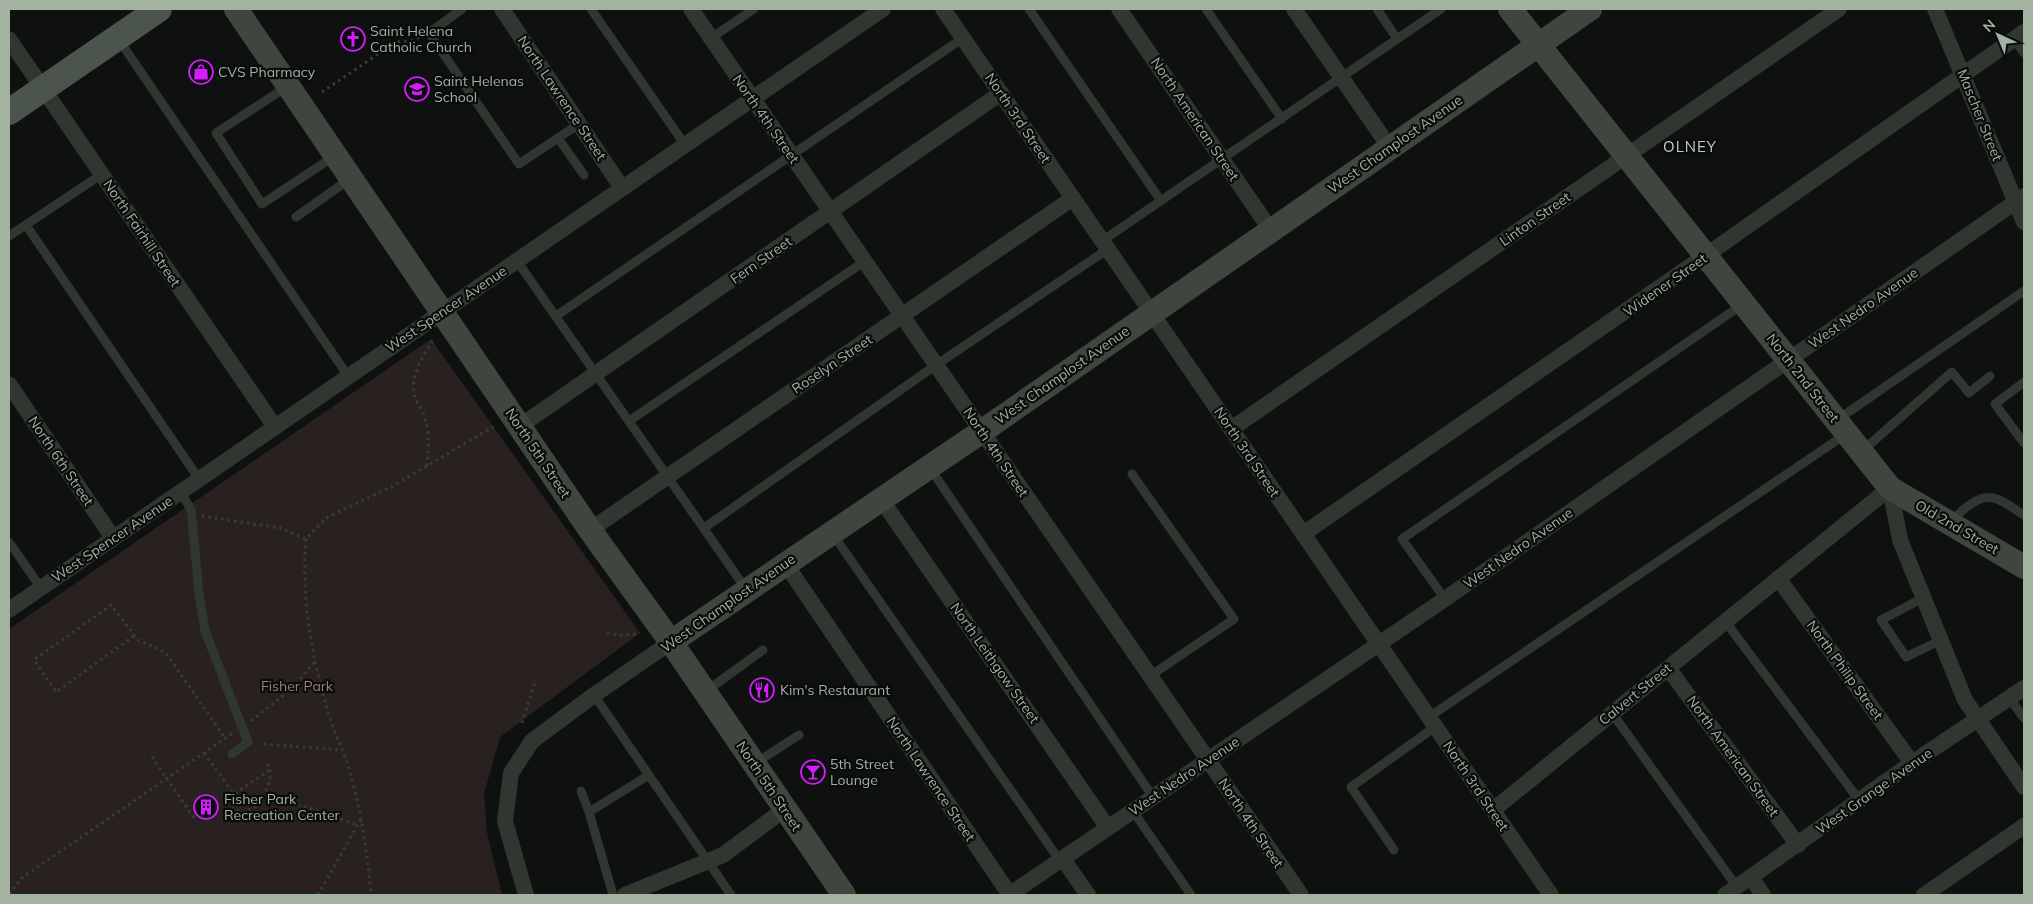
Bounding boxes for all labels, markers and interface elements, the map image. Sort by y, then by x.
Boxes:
north arrow [1973,10,2023,60]
text: N [1979,16,1999,36]
place label: Saint Helena Catholic Church [370,22,472,56]
church icon: Saint Helena Catholic Church [340,26,366,52]
street label: North Lawrence Street [514,32,610,164]
street label: North American Street [1147,54,1243,184]
shop icon: CVS Pharmacy [188,59,214,85]
place label: CVS Pharmacy [218,63,316,81]
street label: Mascher Street [1953,66,2007,164]
street label: North 3rd Street [981,70,1055,167]
street label: North 4th Street [729,71,803,167]
place label: Saint Helenas School [434,72,524,106]
school or university icon: Saint Helenas School [404,76,430,102]
street label: West Champlost Avenue [1324,91,1466,197]
district label: OLNEY [1663,137,1717,156]
street label: North Fairhill Street [99,176,185,290]
street label: Linton Street [1496,188,1574,250]
street label: Fern Street [727,232,795,288]
street label: Widener Street [1620,249,1710,321]
street label: West Spencer Avenue [382,262,510,356]
street label: West Nedro Avenue [1805,263,1921,353]
street label: West Champlost Avenue [991,322,1133,428]
street label: Roselyn Street [788,330,876,398]
street label: North 2nd Street [1763,330,1843,426]
street label: North 4th Street [959,404,1033,500]
street label: North 3rd Street [1210,404,1284,501]
street label: North 5th Street [501,405,575,501]
street label: North 6th Street [24,413,98,509]
street label: West Spencer Avenue [48,492,176,586]
street label: Old 2nd Street [1912,496,2002,558]
street label: West Nedro Avenue [1460,503,1576,593]
street label: West Champlost Avenue [657,550,799,656]
street label: North Leithgow Street [947,599,1043,727]
street label: North Philip Street [1803,617,1887,723]
street label: Calvert Street [1595,659,1675,729]
park label: Fisher Park [261,677,334,695]
restaurant icon: Kim's Restaurant [749,677,775,703]
place label: Kim's Restaurant [780,681,890,699]
street label: North American Street [1683,692,1783,820]
street label: North Lawrence Street [883,713,979,845]
street label: West Nedro Avenue [1125,732,1243,820]
street label: North 5th Street [732,738,806,834]
street label: North 3rd Street [1439,738,1513,835]
street label: West Grange Avenue [1812,744,1936,838]
place label: 5th Street Lounge [830,755,894,789]
bar icon: 5th Street Lounge [800,759,826,785]
street label: North 4th Street [1214,775,1288,871]
place label: Fisher Park Recreation Center [224,790,341,824]
building icon: Fisher Park Recreation Center [193,794,219,820]

